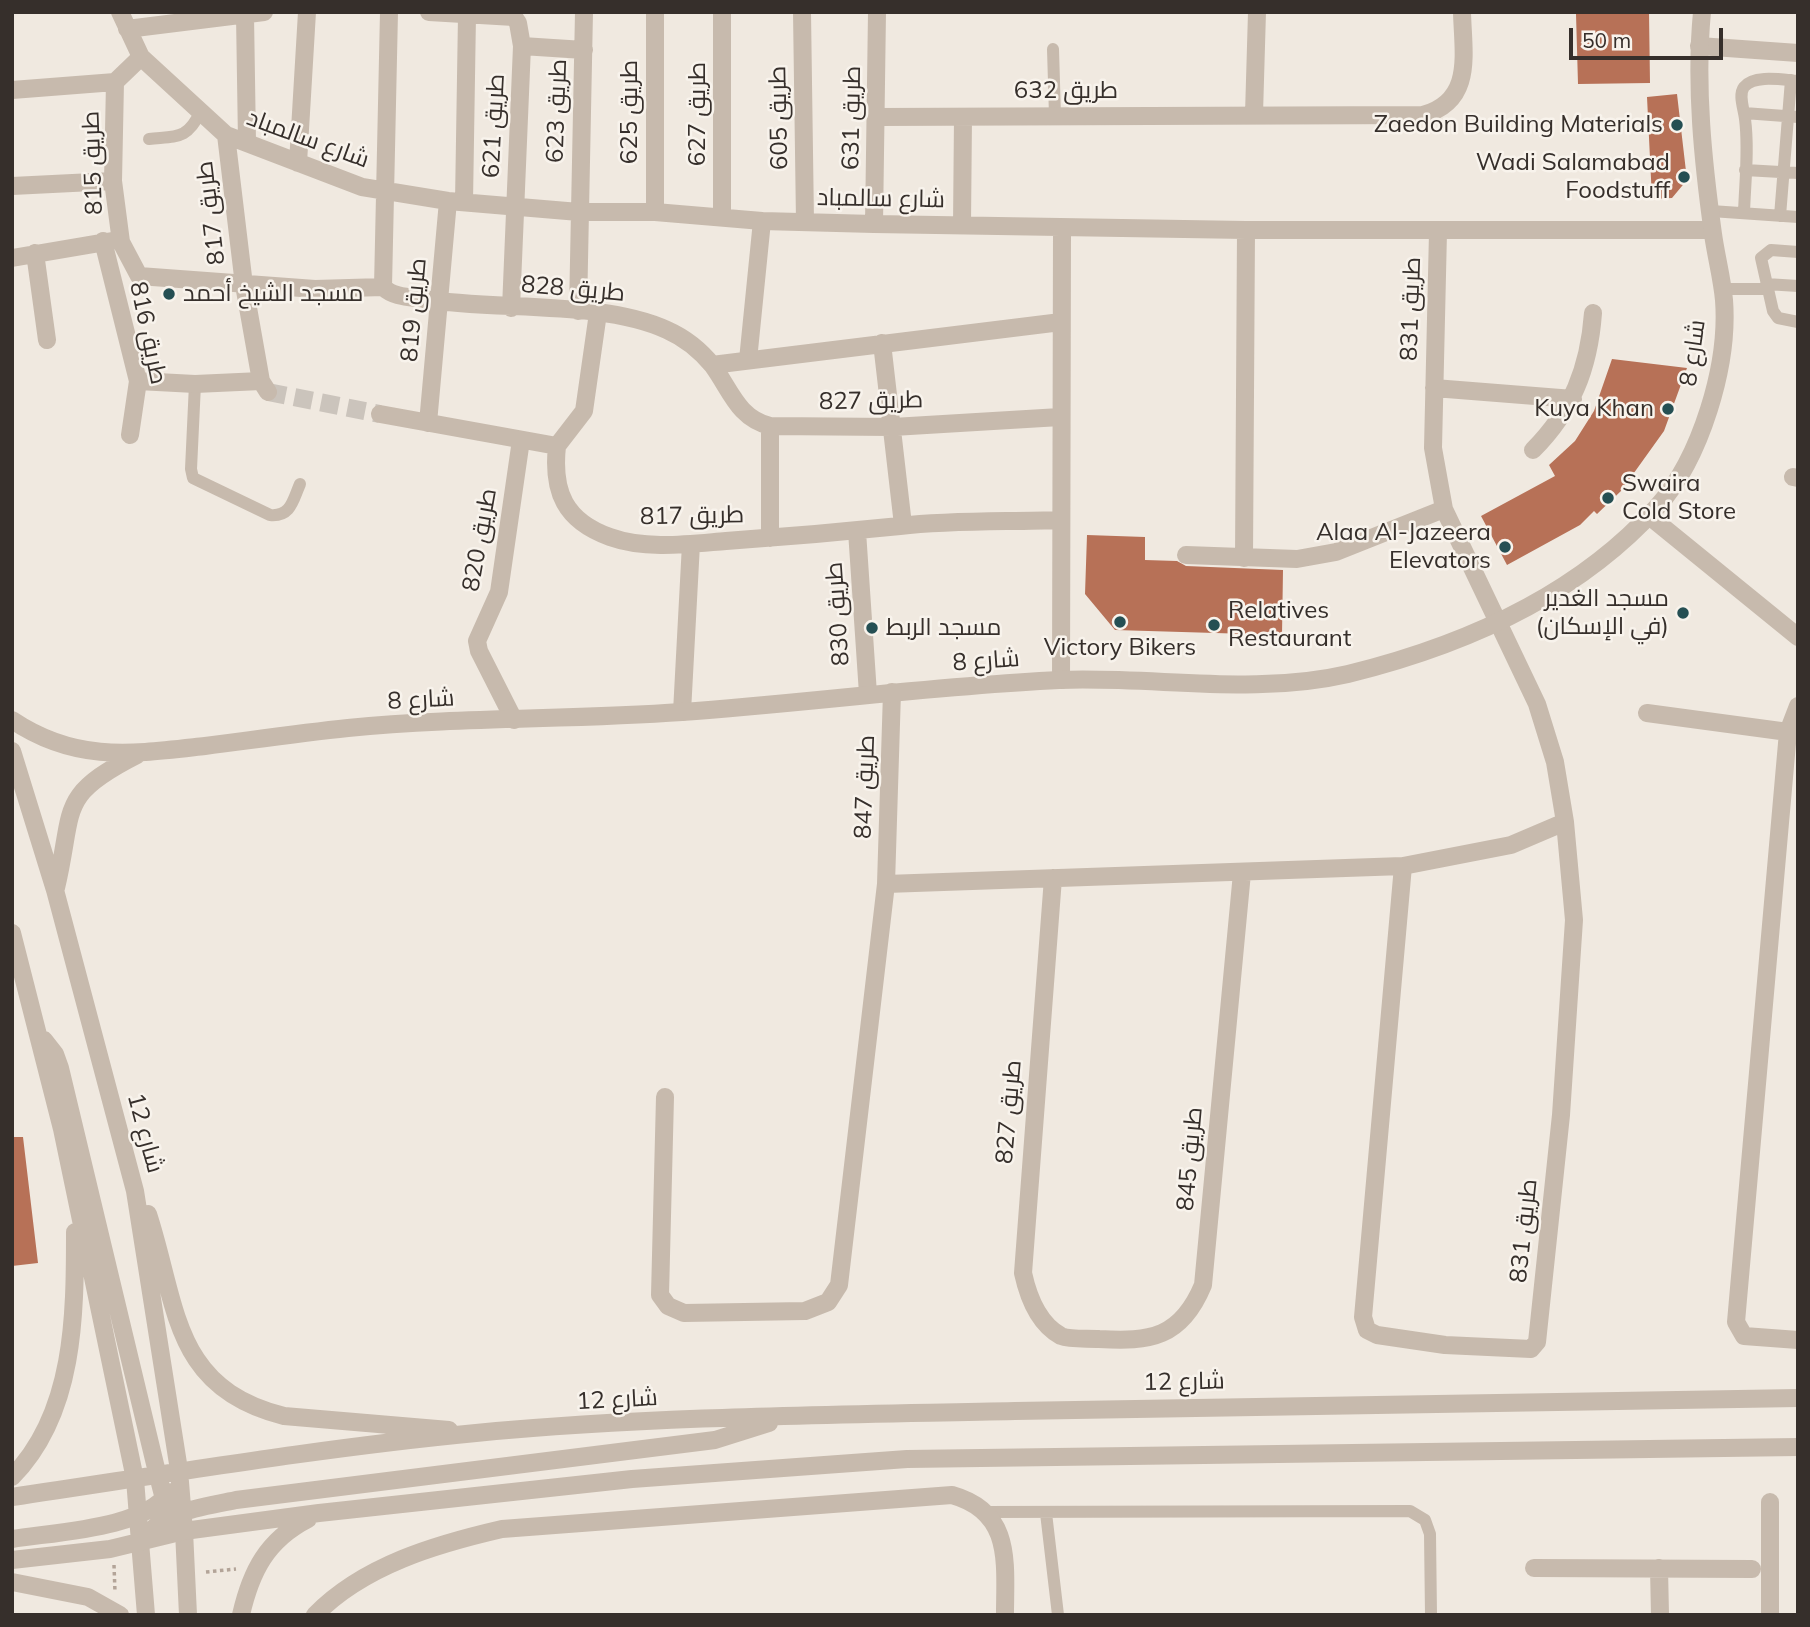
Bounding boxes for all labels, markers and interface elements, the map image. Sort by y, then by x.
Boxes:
scale bar [1572,14,1726,58]
text: 50 m [1582,27,1631,53]
street label: طريق 623 [541,58,573,164]
street label: طريق 625 [616,60,644,164]
street label: طريق 627 [684,62,712,166]
street label: طريق 605 [764,66,794,170]
street label: طريق 631 [837,66,867,170]
street label: طريق 621 [477,73,511,179]
street label: طريق 632 [1014,77,1118,105]
street label: شارع سالمباد [243,104,373,174]
street label: طريق 815 [77,110,109,216]
place label: Zaedon Building Materials [1374,111,1663,139]
marker: Zaedon Building Materials [1669,117,1685,133]
place label: Wadi Salamabad Foodstuff [1476,149,1670,205]
street label: طريق 817 [190,159,232,267]
marker: Wadi Salamabad Foodstuff [1676,169,1692,185]
street label: شارع سالمباد [817,183,945,215]
street label: طريق 831 [1395,256,1427,362]
street label: طريق 819 [395,257,433,363]
street label: طريق 828 [520,270,626,308]
street label: طريق 816 [123,279,173,387]
place label: مسجد الشيخ أحمد [183,280,364,308]
marker: مسجد الشيخ أحمد [161,286,177,302]
street label: شارع 8 [1674,318,1712,388]
street label: طريق 827 [819,386,923,416]
place label: Kuya Khan [1534,395,1654,423]
marker: Kuya Khan [1660,401,1676,417]
place label: Swaira Cold Store [1622,470,1736,526]
street label: طريق 820 [457,486,503,594]
marker: Swaira Cold Store [1600,490,1616,506]
street label: طريق 817 [640,501,744,531]
place label: Alaa Al-Jazeera Elevators [1316,519,1491,575]
marker: Alaa Al-Jazeera Elevators [1497,539,1513,555]
street label: طريق 830 [820,561,856,667]
place label: مسجد الغدير (في الإسكان) [1536,585,1669,641]
place label: Relatives Restaurant [1228,597,1351,653]
marker: مسجد الغدير (في الإسكان) [1675,605,1691,621]
place label: مسجد الربط [886,614,1001,642]
marker: Victory Bikers [1112,614,1128,630]
marker: Relatives Restaurant [1206,617,1222,633]
marker: مسجد الربط [864,620,880,636]
place label: Victory Bikers [1044,634,1196,662]
street label: شارع 8 [952,644,1020,678]
street label: شارع 8 [387,684,455,716]
street label: طريق 847 [849,734,881,840]
street label: طريق 827 [990,1059,1028,1165]
street label: شارع 12 [121,1090,169,1176]
street label: طريق 845 [1171,1106,1209,1212]
street label: طريق 831 [1504,1178,1544,1284]
street label: شارع 12 [1143,1367,1225,1397]
street label: شارع 12 [576,1383,658,1417]

